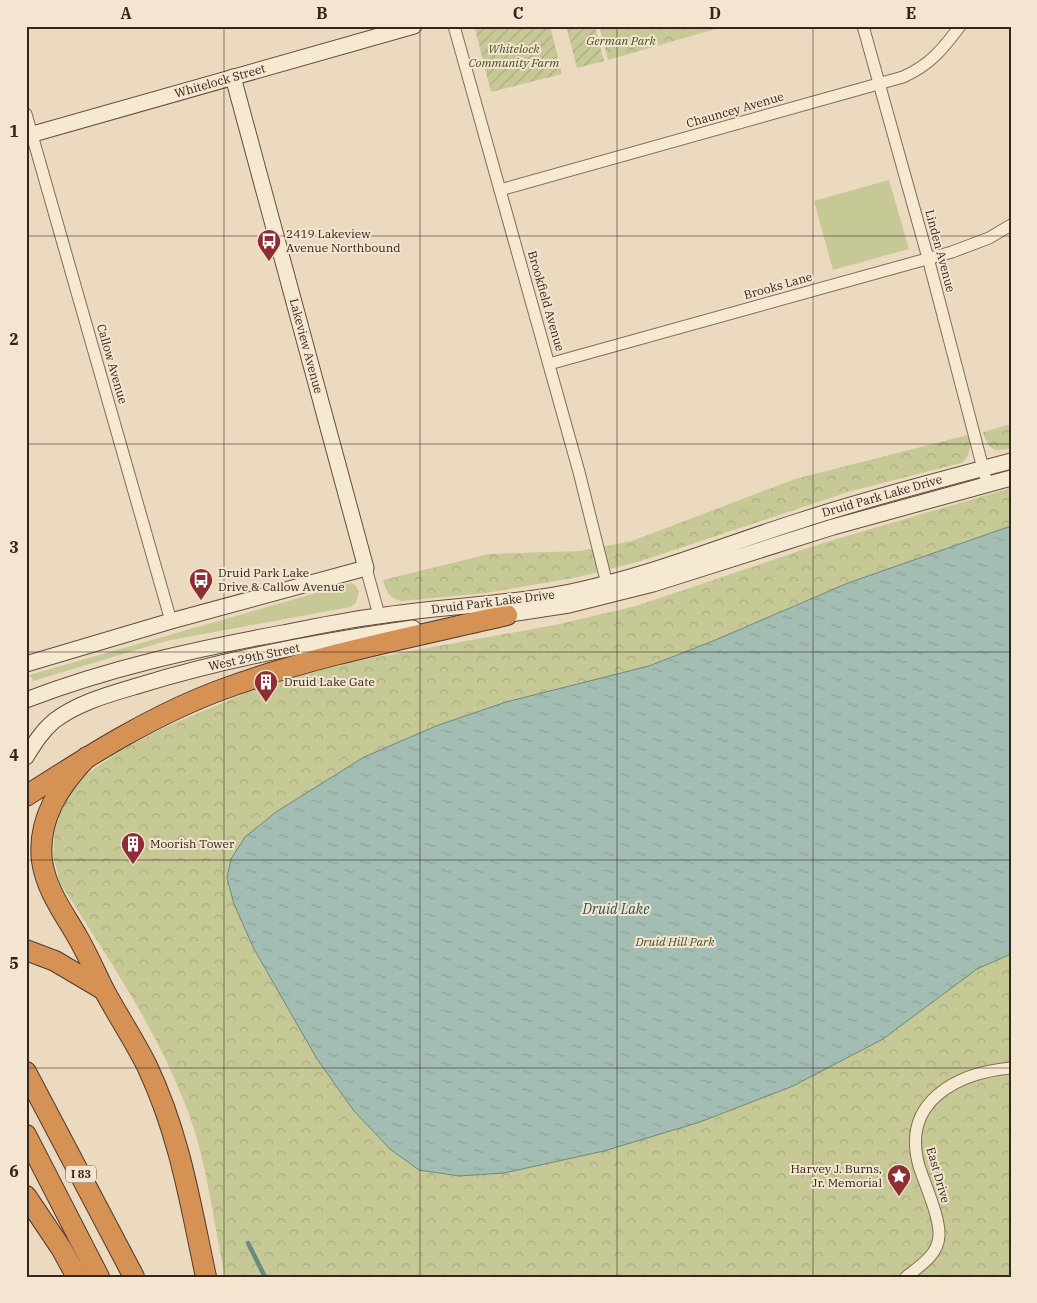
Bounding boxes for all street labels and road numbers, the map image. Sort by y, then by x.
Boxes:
street label: Whitelock Street [173,60,267,101]
street label: Chauncey Avenue [684,88,785,131]
street label: Linden Avenue [922,208,959,294]
street label: Brookfield Avenue [525,249,568,353]
street label: Brooks Lane [742,269,814,302]
street label: Lakeview Avenue [287,297,326,395]
street label: Callow Avenue [94,322,131,406]
street label: Druid Park Lake Drive [820,471,944,520]
street label: Druid Park Lake Drive [430,586,556,617]
street label: West 29th Street [207,640,301,674]
street label: East Drive [923,1145,954,1204]
road number: I 83 [66,1166,96,1182]

